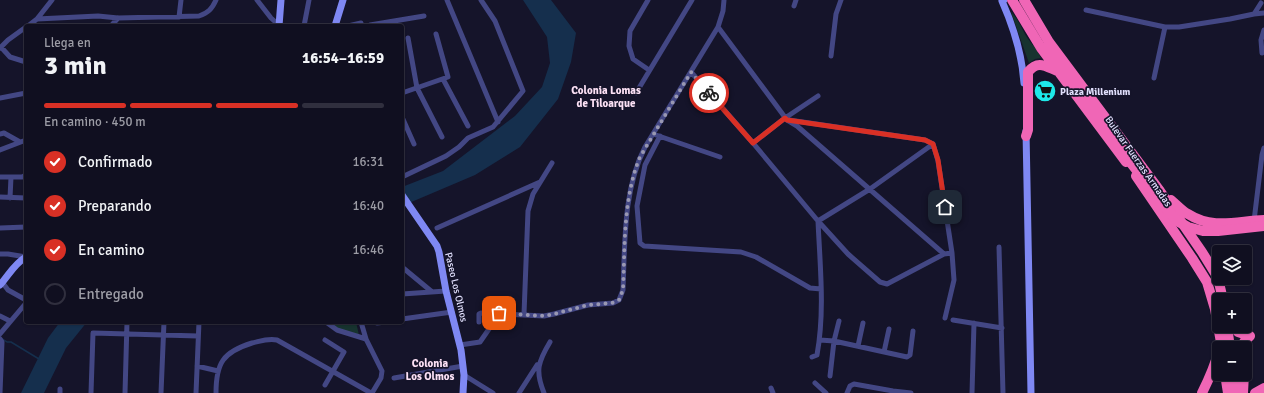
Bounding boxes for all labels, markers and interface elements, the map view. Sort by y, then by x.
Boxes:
text: Llega en [44,35,91,51]
text: 16:54–16:59 [302,49,384,67]
text: 3 min [44,50,107,82]
courier [689,73,729,113]
supermarket icon: Plaza Millenium [1032,78,1058,104]
icon: bike [698,82,720,104]
district label: Colonia Lomas de Tiloarque [571,84,641,110]
place label: Plaza Millenium [1060,86,1130,98]
text: En camino · 450 m [44,114,146,130]
street label: Bulevar Fuerzas Armadas [1102,114,1174,210]
icon: check [44,151,66,173]
text: Confirmado [78,153,152,171]
text: 16:31 [352,154,384,170]
pin [928,190,962,224]
icon: check [44,195,66,217]
icon: home [934,196,956,218]
text: Preparando [78,197,152,215]
text: 16:40 [352,198,384,214]
icon: check [44,239,66,261]
text: En camino [78,241,145,259]
text: 16:46 [352,242,384,258]
map controls [1212,245,1252,381]
button: layers [1212,245,1252,285]
street label: Paseo Los Olmos [442,251,470,324]
text: Entregado [78,285,144,303]
button: + [1212,293,1252,333]
pin [482,296,516,330]
icon: bag [488,302,510,324]
button: − [1212,341,1252,381]
district label: Colonia Los Olmos [406,357,455,383]

